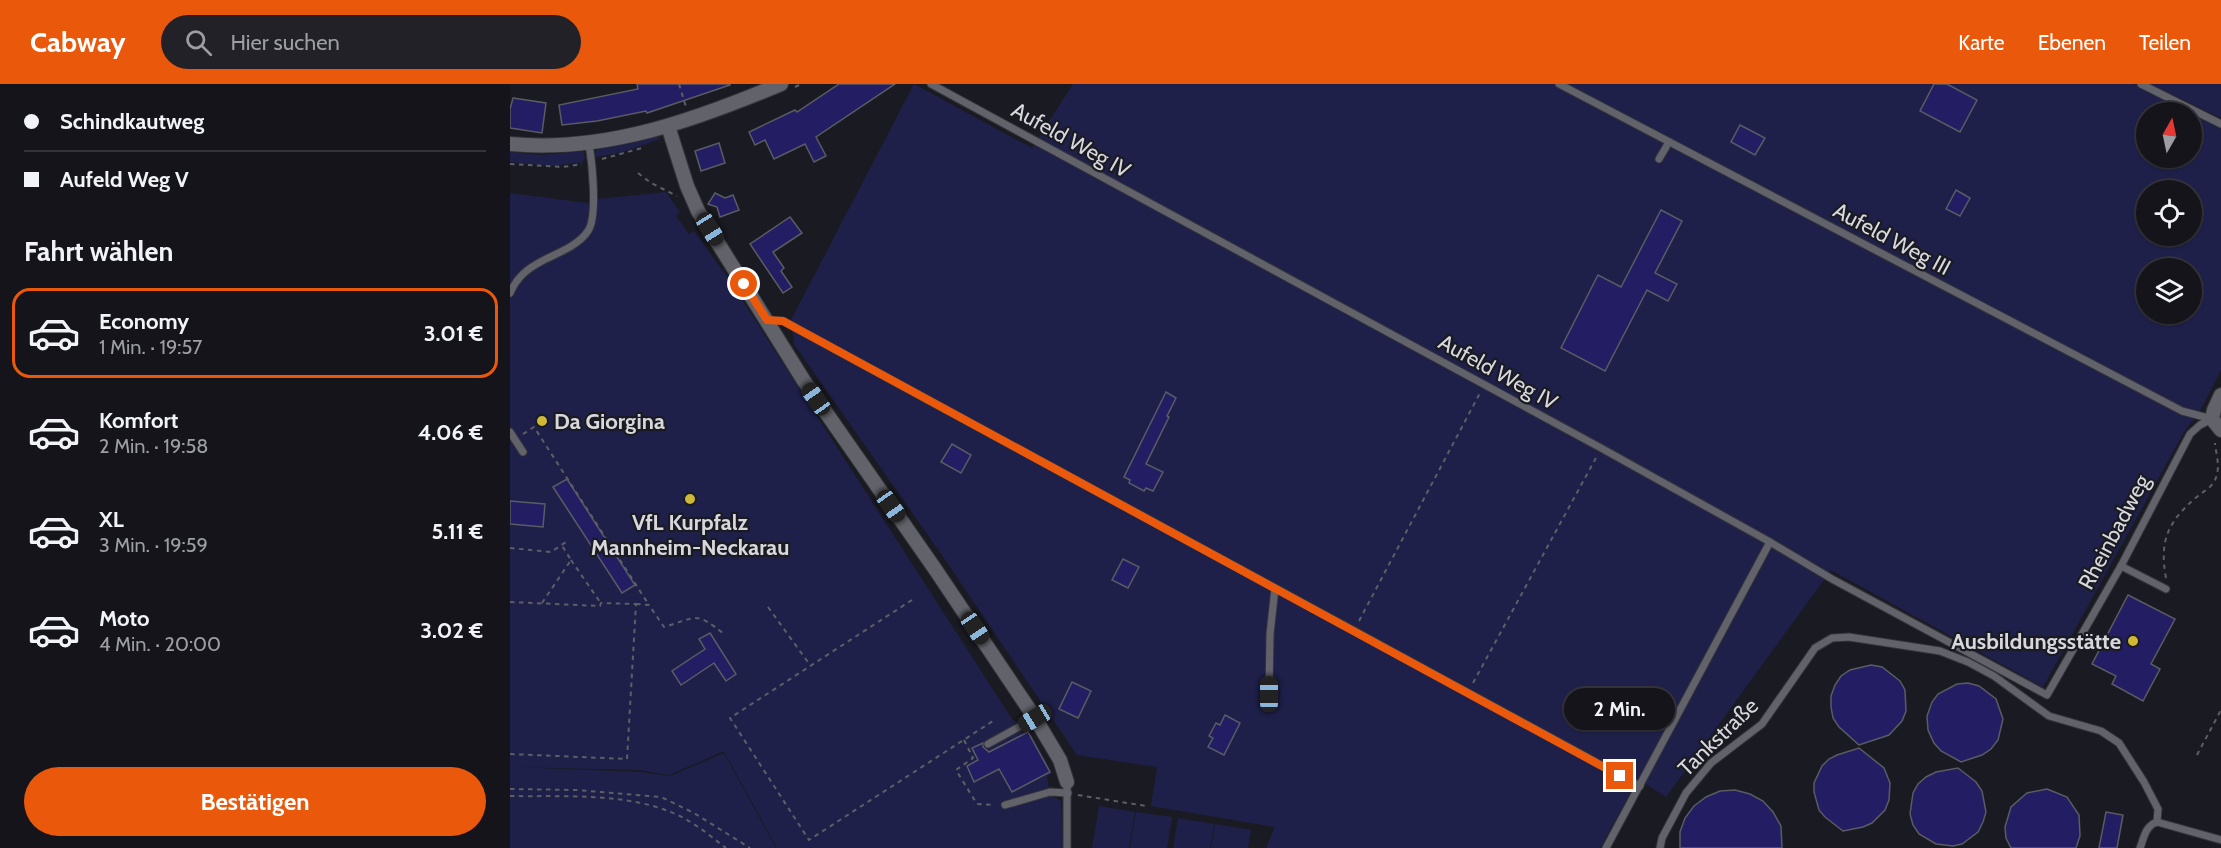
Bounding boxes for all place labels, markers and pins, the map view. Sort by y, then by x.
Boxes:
place label: Da Giorgina [554,408,665,435]
marker: Da Giorgina [535,414,549,428]
marker: VfL Kurpfalz Mannheim-Neckarau [683,492,697,506]
place label: VfL Kurpfalz Mannheim-Neckarau [591,509,789,561]
place label: Ausbildungsstätte [1951,628,2121,655]
marker: Ausbildungsstätte [2126,634,2140,648]

